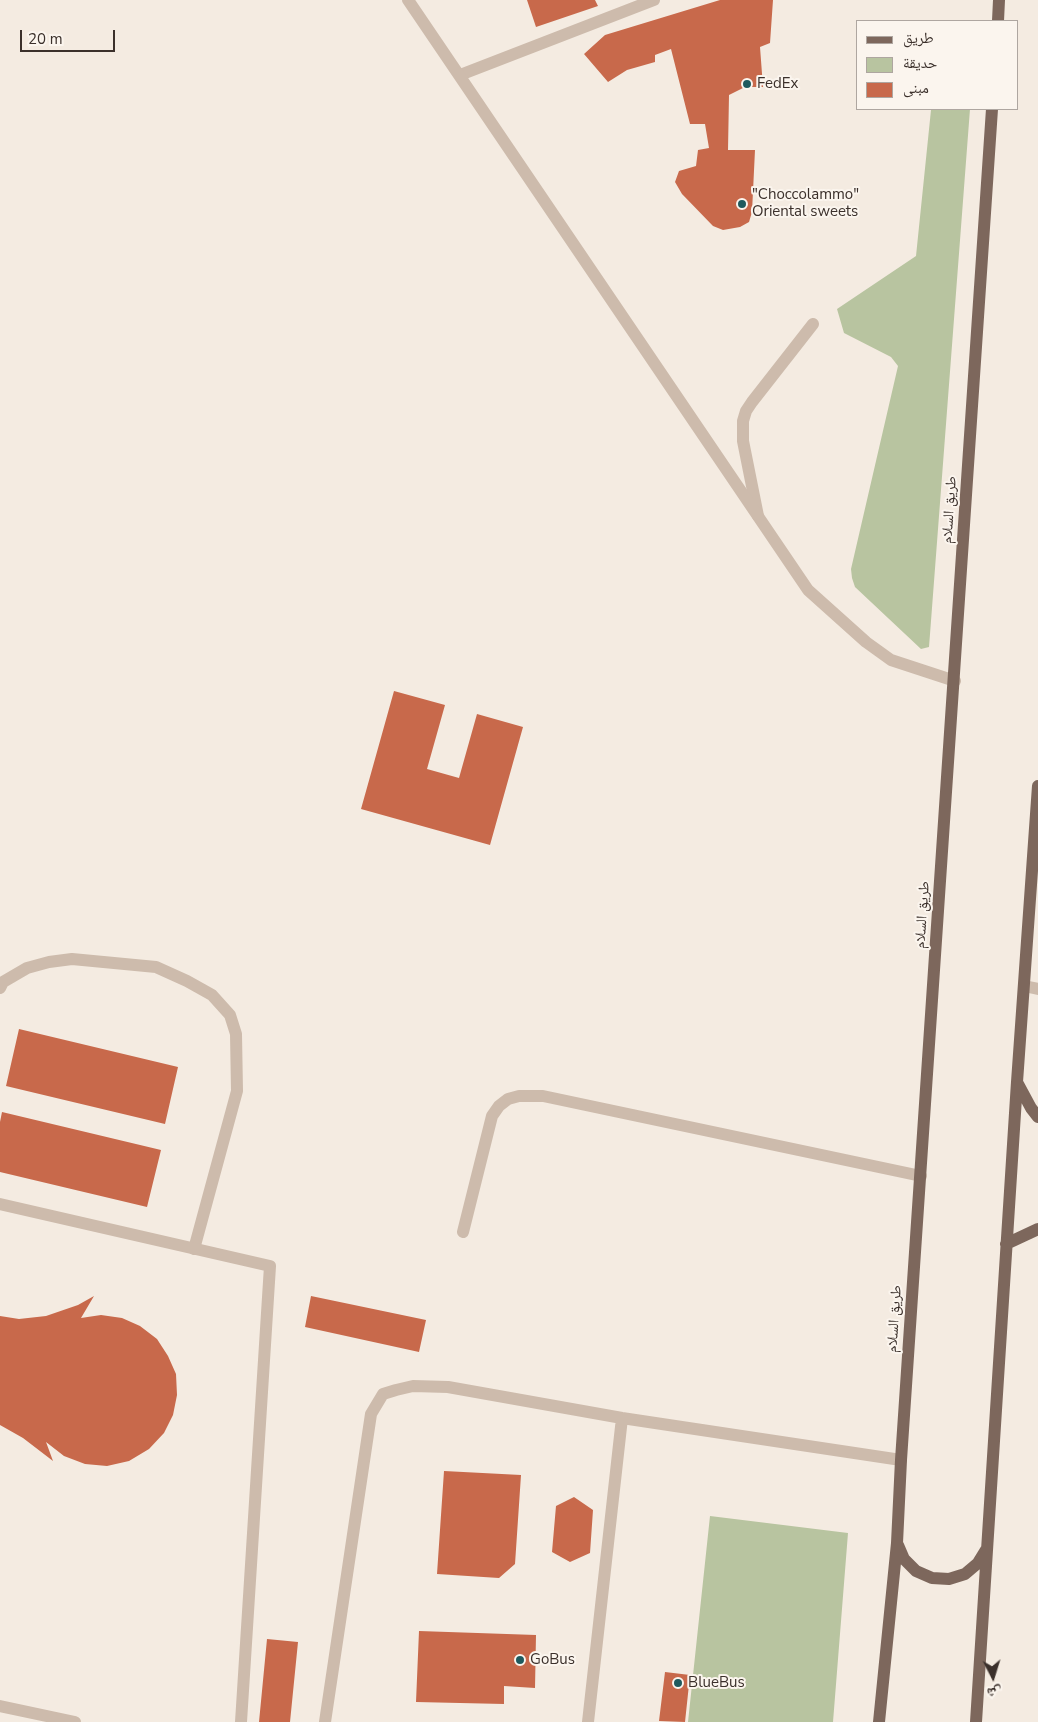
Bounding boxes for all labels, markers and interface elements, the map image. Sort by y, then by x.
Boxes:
scale bar [22,20,118,52]
legend [856,20,1018,110]
text: طريق [903,28,934,48]
text: 20 m [28,29,63,49]
text: حديقة [903,53,937,73]
place label: FedEx [757,75,798,93]
marker: FedEx [741,78,753,90]
text: مبنى [903,78,929,98]
place label: "Choccolammo" Oriental sweets [752,186,859,221]
marker: "Choccolammo" Oriental sweets [736,198,748,210]
street label: طريق السلام [939,476,961,544]
street label: طريق السلام [912,881,934,949]
street label: طريق السلام [884,1285,906,1353]
place label: GoBus [530,1651,575,1669]
north arrow [968,1652,1018,1702]
marker: GoBus [514,1654,526,1666]
place label: BlueBus [688,1674,745,1692]
marker: BlueBus [672,1677,684,1689]
text: ش [986,1682,1003,1703]

